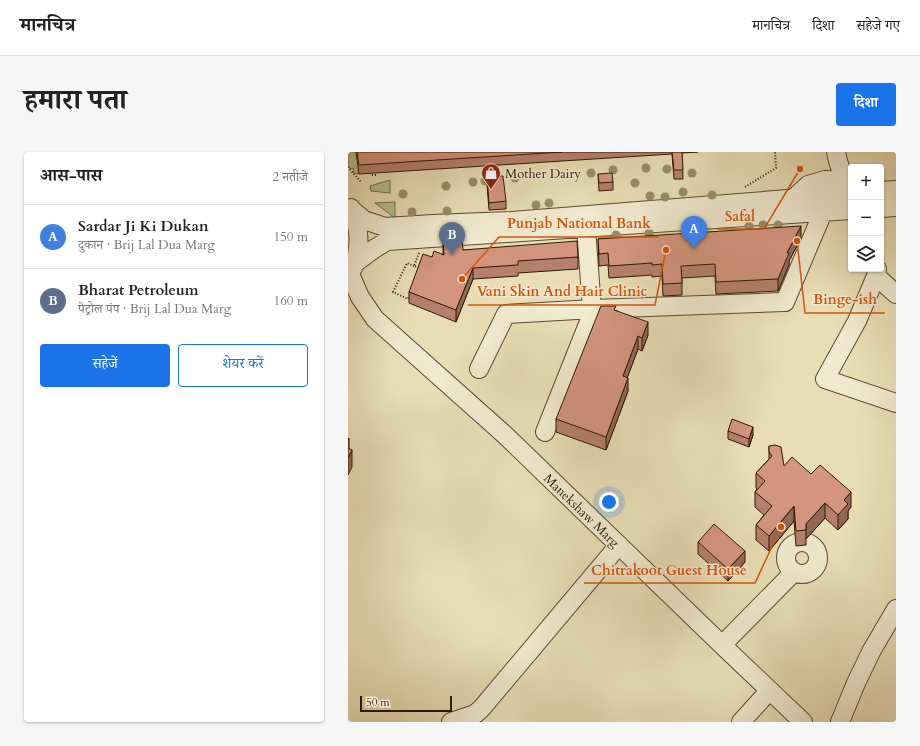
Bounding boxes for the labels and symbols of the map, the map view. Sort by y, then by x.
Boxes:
shop icon: Mother Dairy [480,162,502,190]
place label: Mother Dairy [505,165,581,183]
callout: Safal [717,203,764,229]
text: Safal [725,207,755,226]
callout: Punjab National Bank [499,211,659,237]
text: Punjab National Bank [507,214,651,233]
pin: A [681,216,707,249]
pin: B [439,222,465,255]
callout: Vani Skin And Hair Clinic [468,279,655,305]
text: Vani Skin And Hair Clinic [477,282,648,301]
callout: Binge-ish [805,287,885,313]
text: Binge-ish [813,290,877,309]
street label: Manekshaw Marg [539,470,624,552]
your location [599,492,619,512]
callout: Chitrakoot Guest House [584,557,755,583]
text: Chitrakoot Guest House [591,561,747,580]
scale bar [360,694,452,713]

